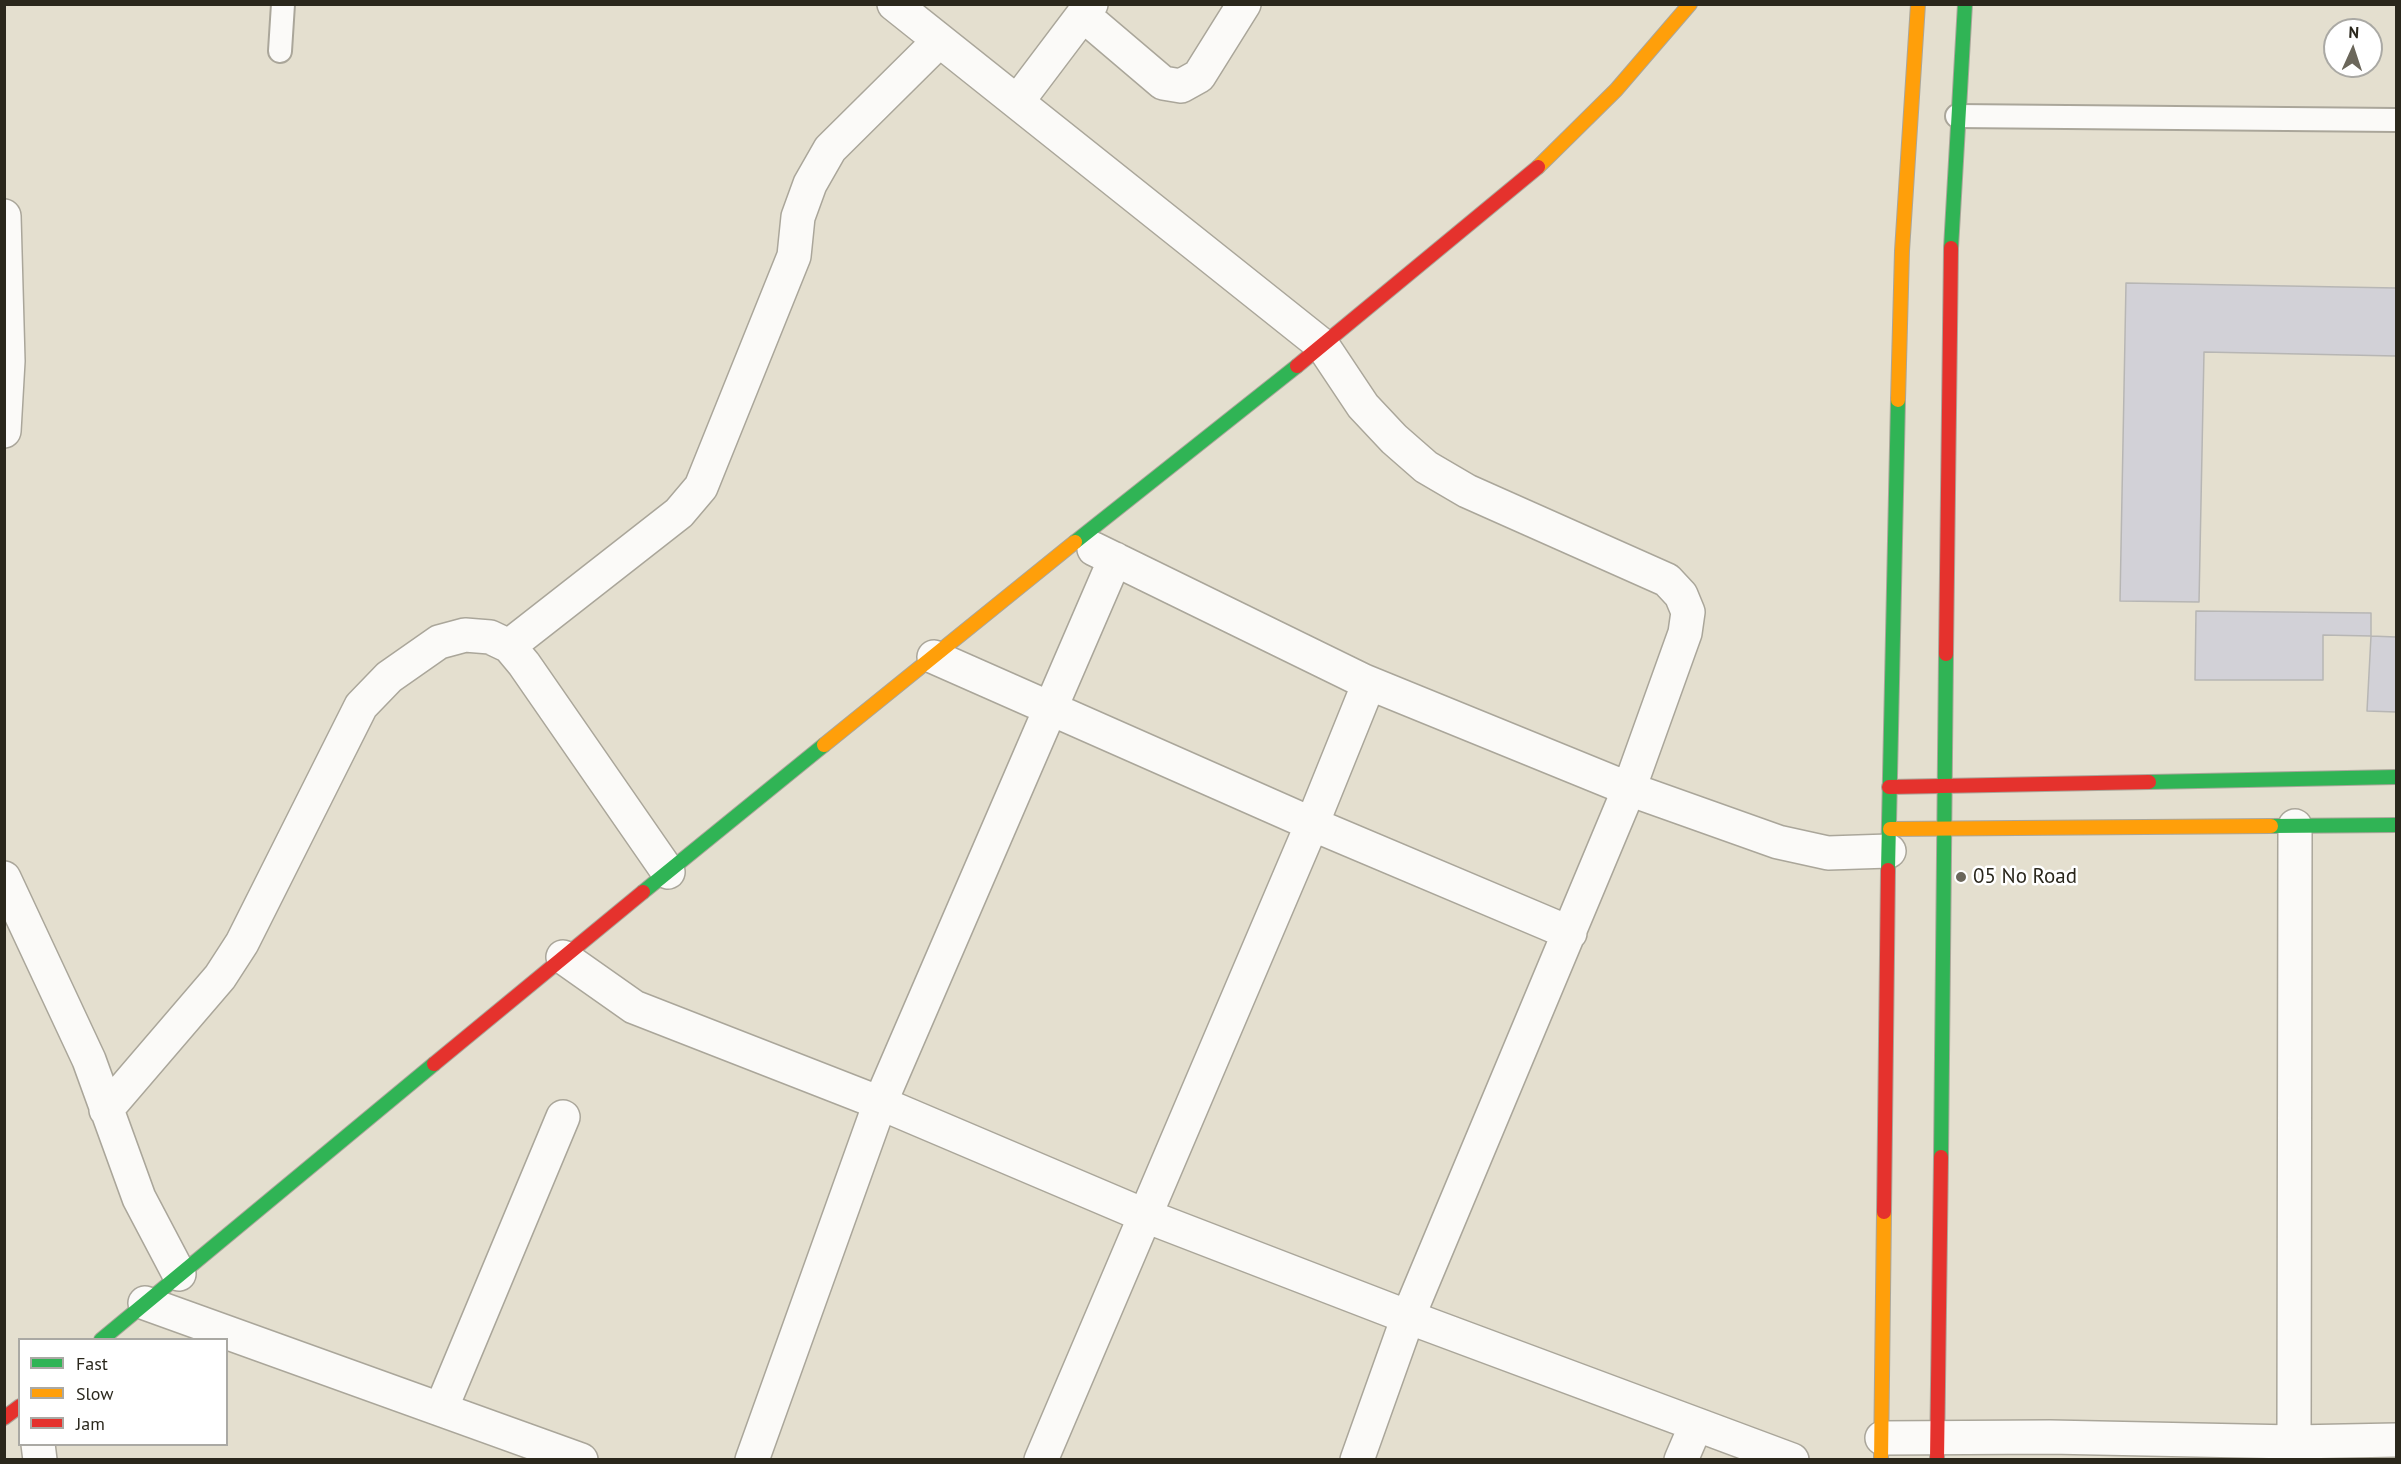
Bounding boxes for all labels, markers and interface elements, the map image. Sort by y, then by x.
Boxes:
north arrow [2323,18,2383,78]
text: N [2348,22,2360,42]
place label: 05 No Road [1973,864,2077,890]
marker: 05 No Road [1954,870,1968,884]
legend [18,1338,228,1446]
text: Fast [76,1352,108,1375]
text: Slow [76,1382,114,1405]
text: Jam [76,1412,105,1435]

